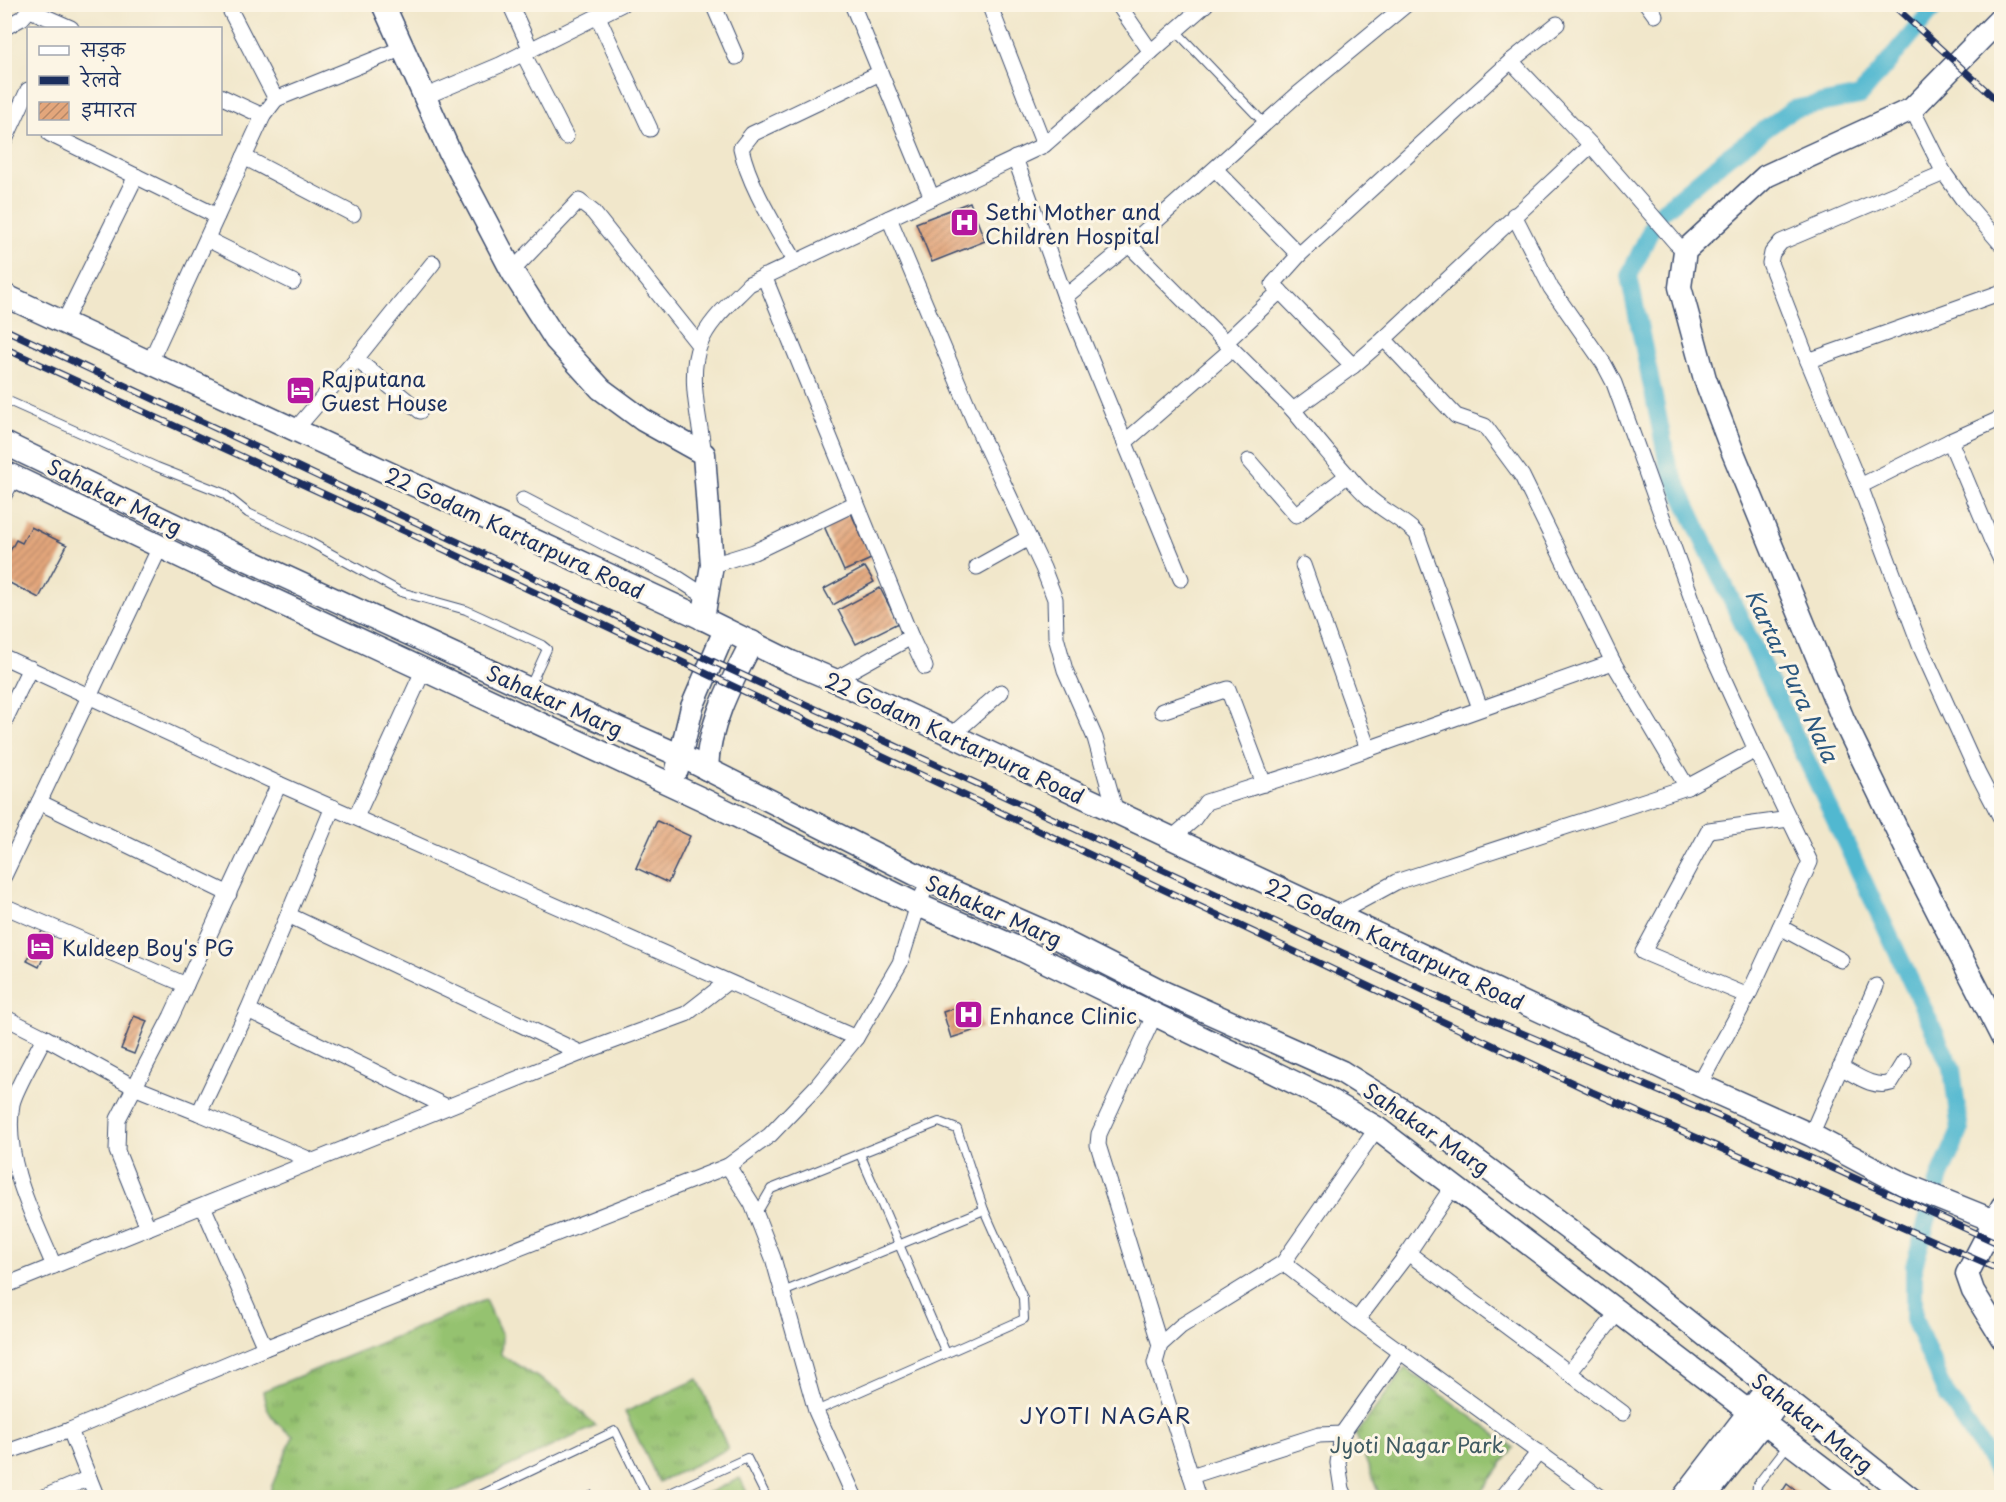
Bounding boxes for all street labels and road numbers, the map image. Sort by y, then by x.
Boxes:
street label: Sahakar Marg [42,450,188,542]
street label: 22 Godam Kartarpura Road [380,458,650,606]
street label: Sahakar Marg [482,656,628,744]
street label: 22 Godam Kartarpura Road [820,663,1090,811]
street label: Sahakar Marg [921,866,1067,954]
street label: 22 Godam Kartarpura Road [1260,869,1530,1017]
street label: Sahakar Marg [1357,1074,1497,1182]
street label: Sahakar Marg [1746,1364,1880,1480]

